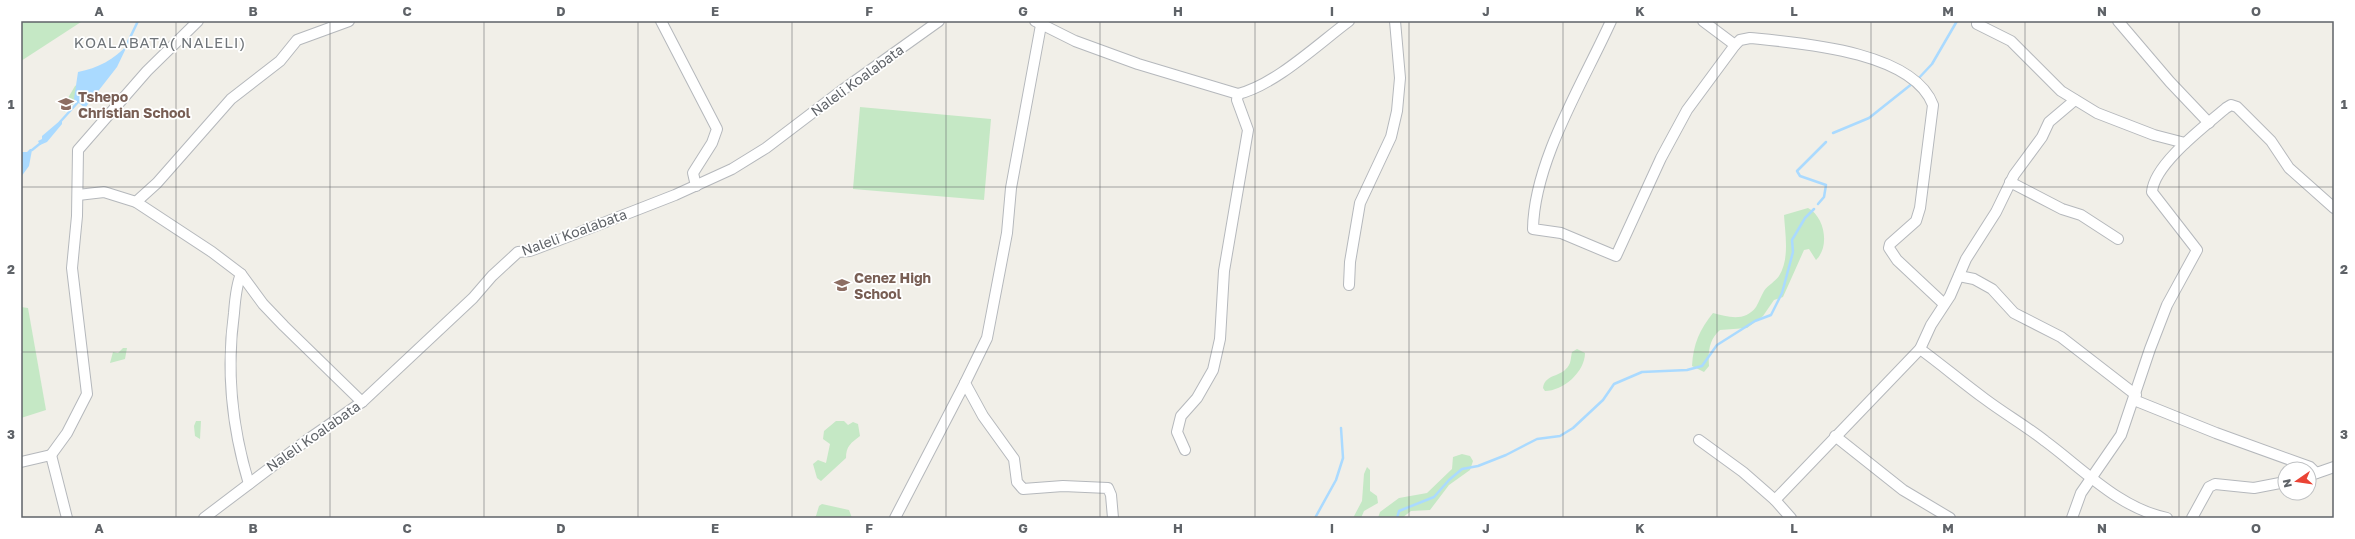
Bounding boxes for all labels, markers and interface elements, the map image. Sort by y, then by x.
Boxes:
text: A [94,3,104,19]
text: B [248,3,258,19]
text: C [402,3,412,19]
text: D [556,3,566,19]
text: E [711,3,719,19]
text: F [865,3,873,19]
text: G [1018,3,1028,19]
text: H [1173,3,1183,19]
text: I [1330,3,1334,19]
text: J [1482,3,1490,19]
text: K [1635,3,1645,19]
text: L [1790,3,1798,19]
text: M [1942,3,1954,19]
text: N [2097,3,2107,19]
text: O [2251,3,2261,19]
district label: KOALABATA( NALELI) [74,33,246,51]
street label: Naleli Koalabata [807,41,907,119]
place label: Tshepo Christian School [78,88,191,121]
school or university icon: Tshepo Christian School [57,95,75,113]
text: 1 [8,96,15,112]
text: 1 [2341,96,2348,112]
street label: Naleli Koalabata [519,205,629,259]
text: 2 [7,261,15,277]
text: 2 [2340,261,2348,277]
place label: Cenez High School [854,269,931,302]
school or university icon: Cenez High School [833,276,851,294]
street label: Naleli Koalabata [263,397,363,475]
text: 3 [7,426,15,442]
text: 3 [2340,426,2348,442]
north arrow [2277,461,2317,501]
text: N [2279,478,2294,489]
text: A [94,520,104,536]
text: B [248,520,258,536]
text: C [402,520,412,536]
text: D [556,520,566,536]
text: E [711,520,719,536]
text: F [865,520,873,536]
text: G [1018,520,1028,536]
text: H [1173,520,1183,536]
text: I [1330,520,1334,536]
text: J [1482,520,1490,536]
text: K [1635,520,1645,536]
text: L [1790,520,1798,536]
text: M [1942,520,1954,536]
text: N [2097,520,2107,536]
text: O [2251,520,2261,536]

